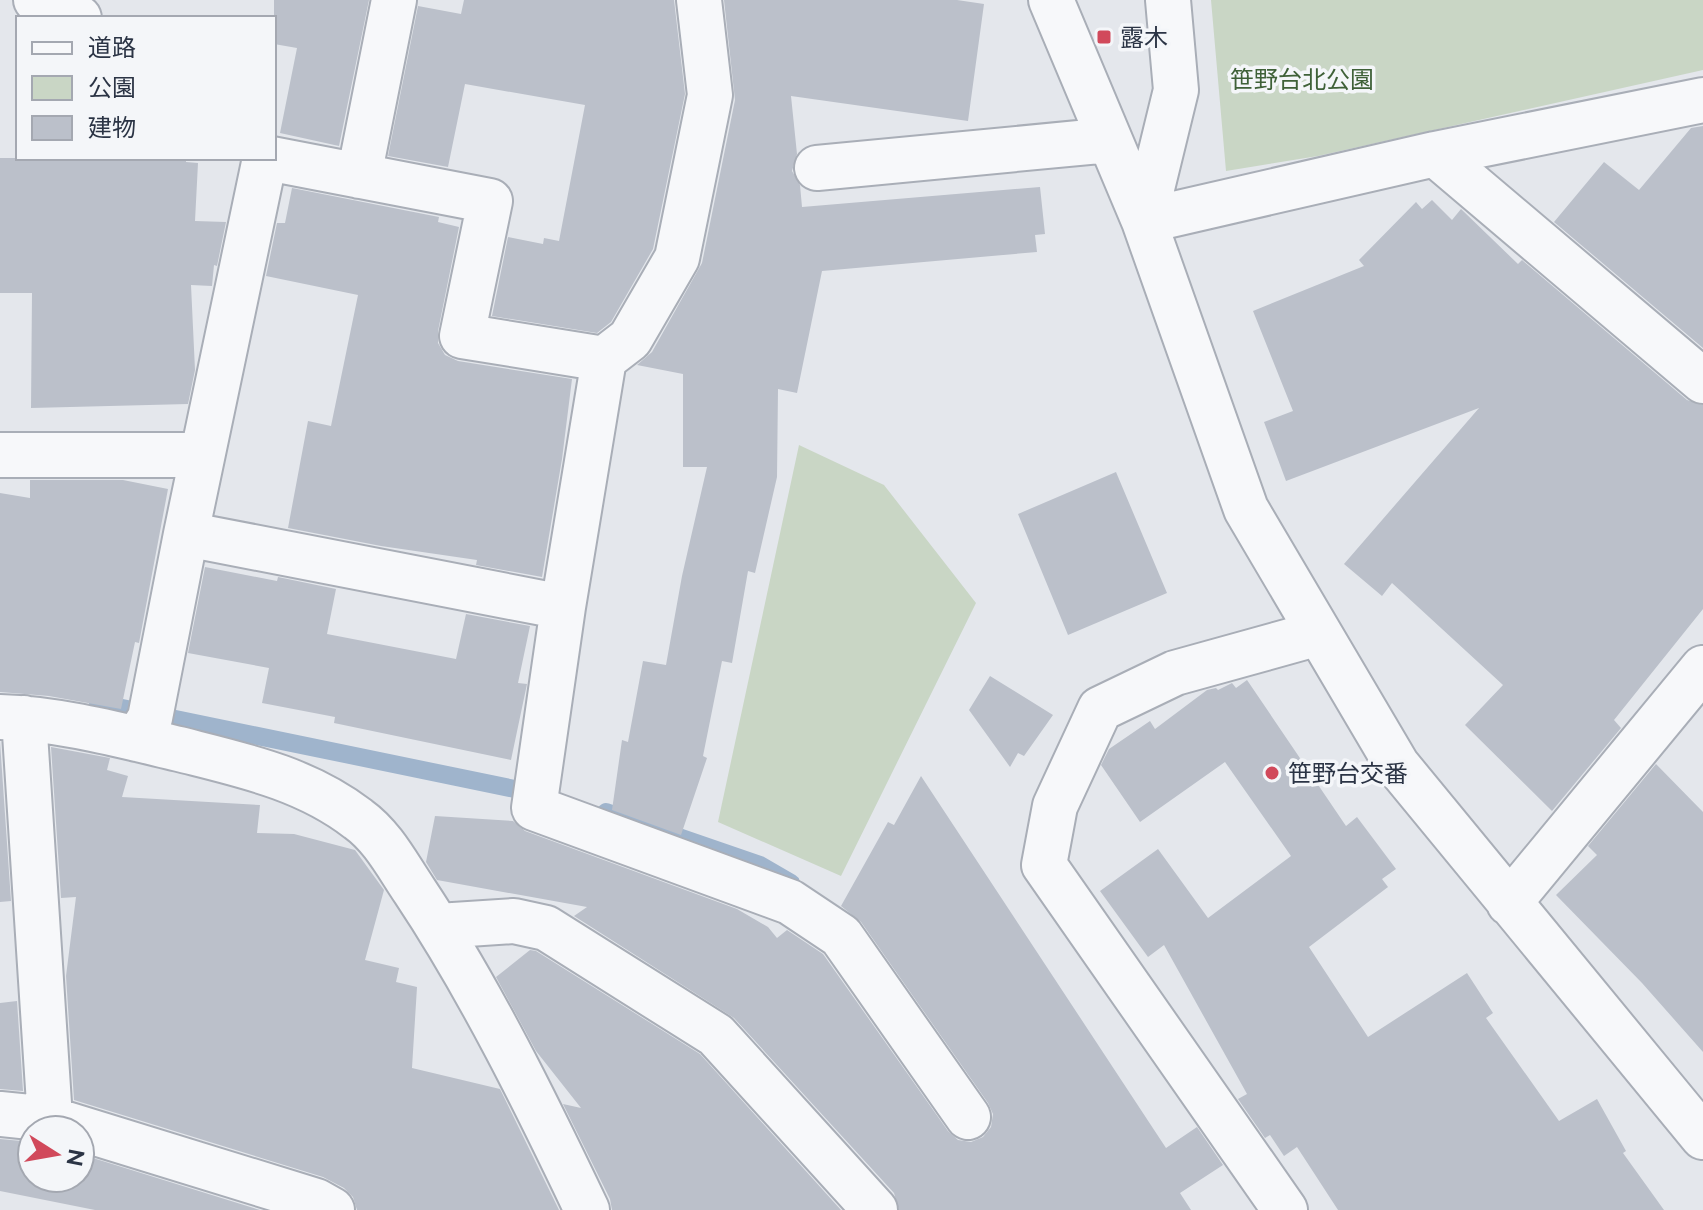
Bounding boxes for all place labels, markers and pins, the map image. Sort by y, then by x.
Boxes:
place label: 露木 [1120,23,1168,52]
marker: 露木 [1095,28,1113,46]
place label: 笹野台交番 [1288,759,1408,788]
marker: 笹野台交番 [1263,764,1281,782]

